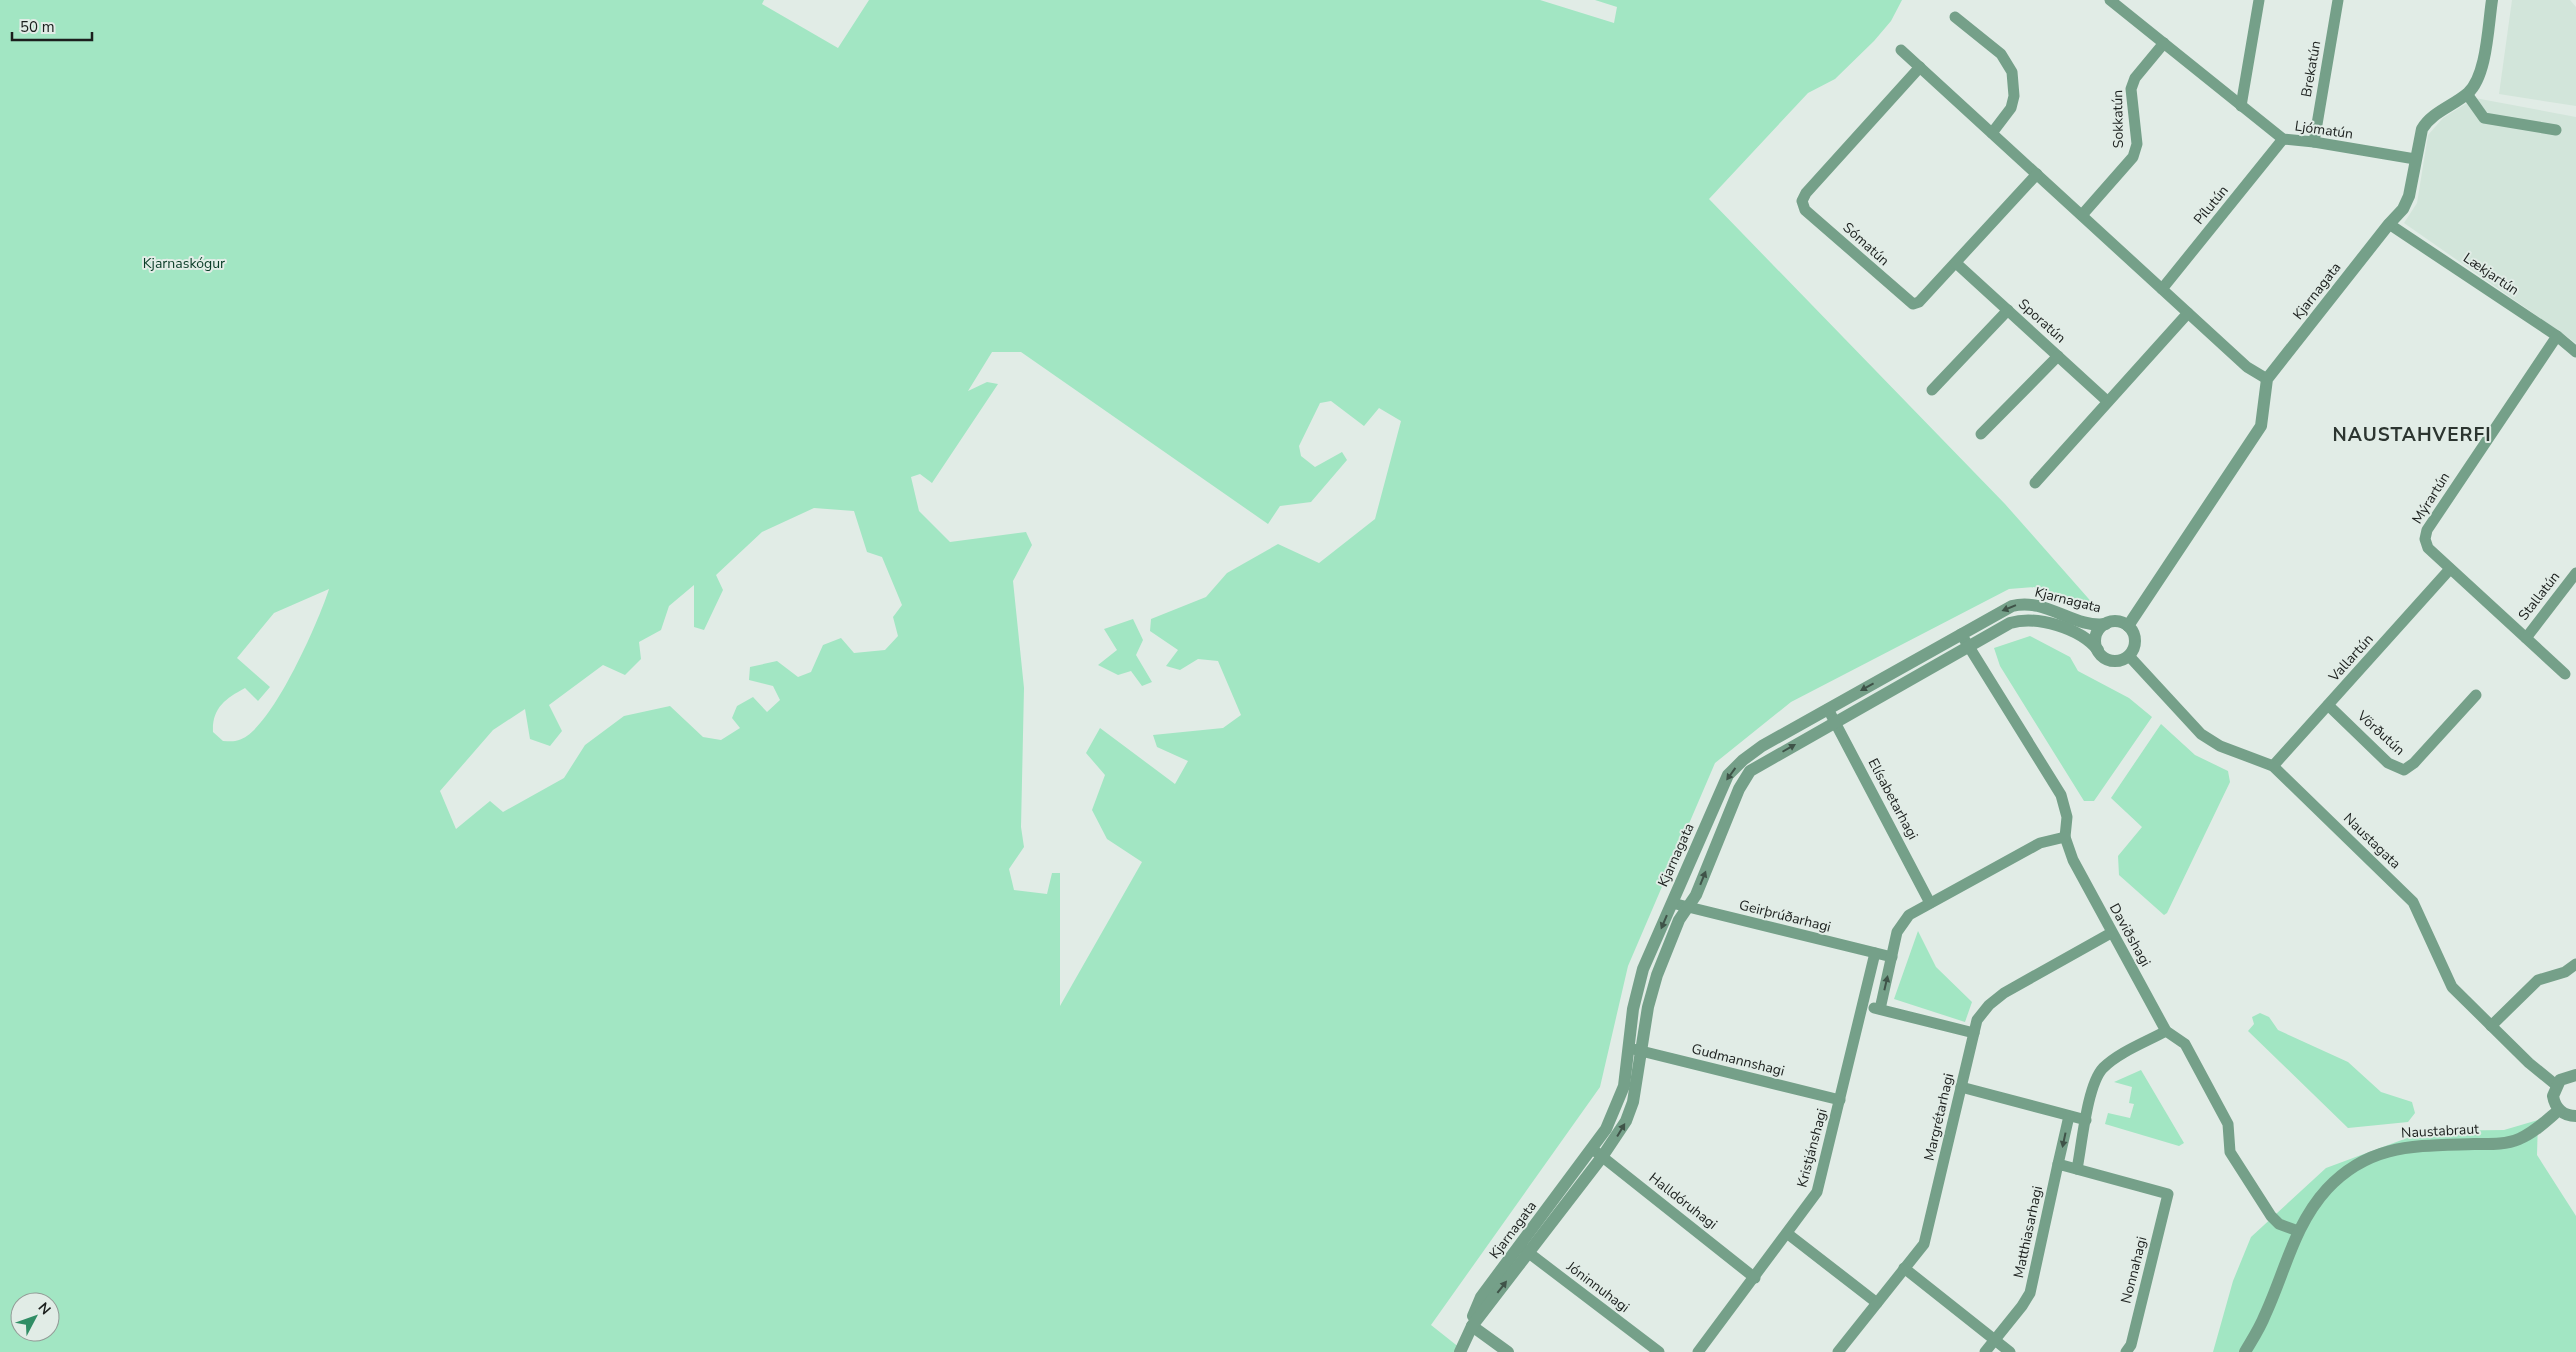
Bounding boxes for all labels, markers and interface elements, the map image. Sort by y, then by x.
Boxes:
scale bar [12,10,92,42]
text: 50 m [20,17,55,37]
street label: Brekatún [2297,39,2325,99]
street label: Sokkatún [2108,90,2128,148]
street label: Ljómatún [2294,116,2354,144]
street label: Pílutún [2189,182,2233,228]
street label: Sómatún [1839,218,1893,270]
street label: Lækjartún [2459,248,2523,300]
park label: Kjarnaskógur [143,254,225,273]
street label: Kjarnagata [2289,258,2345,324]
street label: Sporatún [2014,295,2070,347]
district label: NAUSTAHVERFI [2332,422,2492,448]
street label: Mýrartún [2408,469,2454,527]
street label: Stallatún [2514,568,2564,624]
street label: Kjarnagata [2033,583,2103,617]
one-way arrow [2001,604,2016,612]
street label: Vallartún [2324,630,2377,687]
one-way arrow [1859,683,1874,691]
street label: Vörðutún [2352,706,2409,759]
one-way arrow [1782,743,1795,752]
street label: Elísabetarhagi [1864,755,1922,843]
one-way arrow [1726,767,1736,781]
street label: Naustagata [2339,809,2405,873]
street label: Kjarnagata [1654,820,1698,890]
one-way arrow [1699,870,1707,885]
street label: Geirþrúðarhagi [1737,895,1833,937]
street label: Daviðshagi [2105,900,2155,970]
one-way arrow [1659,915,1667,929]
one-way arrow [1882,976,1890,991]
street label: Gudmannshagi [1690,1039,1786,1081]
street label: Margrétarhagi [1920,1071,1958,1163]
street label: Kristjánshagi [1792,1107,1832,1189]
street label: Naustabraut [2401,1119,2479,1143]
one-way arrow [1616,1123,1625,1136]
one-way arrow [2059,1132,2067,1148]
street label: Halldóruhagi [1645,1168,1721,1234]
street label: Matthiasarhagi [2009,1184,2047,1280]
street label: Kjarnagata [1485,1197,1541,1263]
street label: Nonnahagi [2117,1235,2151,1305]
street label: Jóninnuhagi [1562,1257,1633,1317]
one-way arrow [1496,1281,1507,1294]
north arrow [10,1292,60,1342]
text: N [34,1299,55,1319]

